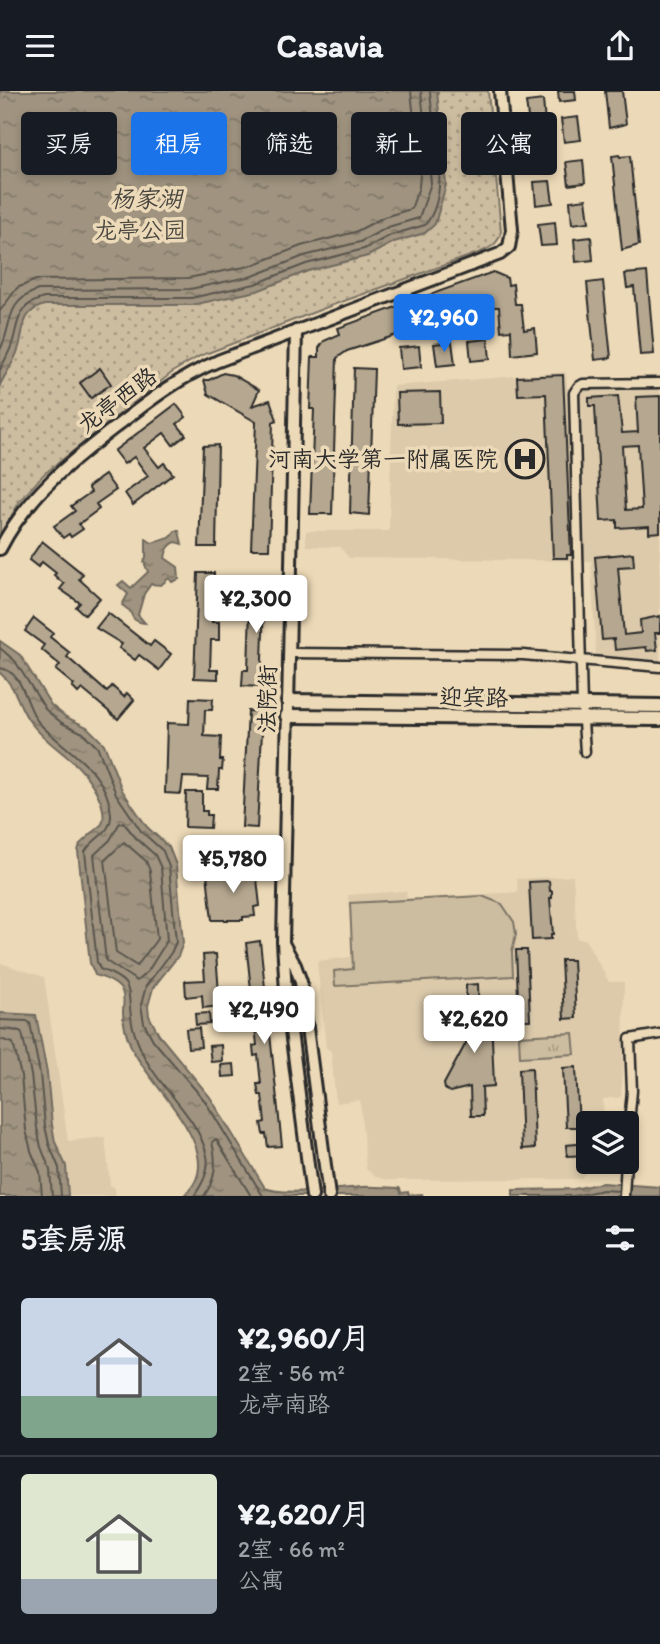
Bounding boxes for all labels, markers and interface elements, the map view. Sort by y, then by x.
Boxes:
icon: menu [21,27,59,65]
text: Casavia [277,27,383,65]
icon: share [601,27,639,65]
chip: 买房 [21,112,117,175]
chip: 租房 [131,112,227,175]
chip: 筛选 [241,112,337,175]
chip: 新上 [351,112,447,175]
chip: 公寓 [461,112,557,175]
water label: 杨家湖 [110,184,185,213]
park label: 龙亭公园 [94,216,186,244]
pin: ¥2,960 [387,295,501,354]
text: ¥2,960 [410,303,478,331]
street label: 龙亭西路 [72,361,162,439]
hospital icon: 河南大学第一附属医院 [504,438,546,480]
place label: 河南大学第一附属医院 [268,445,498,473]
pin: ¥2,300 [199,575,313,635]
text: ¥2,300 [220,584,292,612]
street label: 法院街 [252,664,282,734]
street label: 迎宾路 [439,682,509,712]
pin: ¥5,780 [176,835,290,895]
text: ¥5,780 [199,844,267,872]
pin: ¥2,490 [207,986,321,1046]
text: ¥2,490 [229,995,299,1023]
pin: ¥2,620 [417,995,531,1055]
text: ¥2,620 [440,1004,508,1032]
map controls [576,1111,639,1174]
button: layers [576,1111,639,1174]
icon: filters [601,1219,639,1257]
text: 5套房源 [21,1220,127,1257]
text: ¥2,960/月 [238,1319,370,1356]
icon: home [77,1326,161,1410]
text: 2室 · 56 m² [238,1359,345,1387]
text: 龙亭南路 [238,1390,330,1418]
text: ¥2,620/月 [238,1495,370,1532]
icon: home [77,1502,161,1586]
text: 2室 · 66 m² [238,1535,345,1563]
text: 公寓 [238,1566,284,1594]

